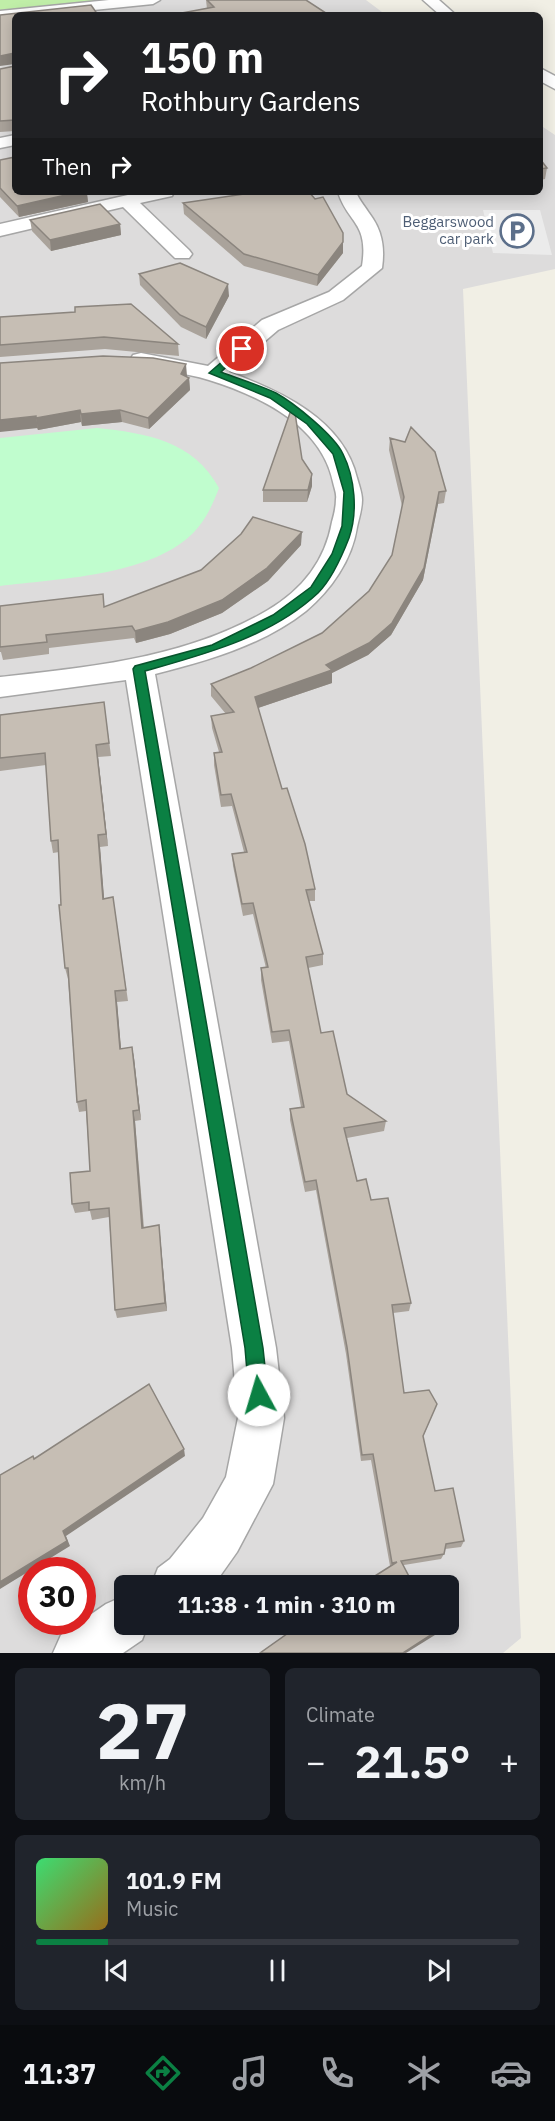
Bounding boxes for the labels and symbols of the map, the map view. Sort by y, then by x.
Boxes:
place label: Beggarswood car park [403,212,494,248]
parking icon: Beggarswood car park [499,213,535,249]
pin [216,323,267,374]
position arrow [227,1363,291,1427]
speed limit sign: 30 [18,1557,96,1635]

